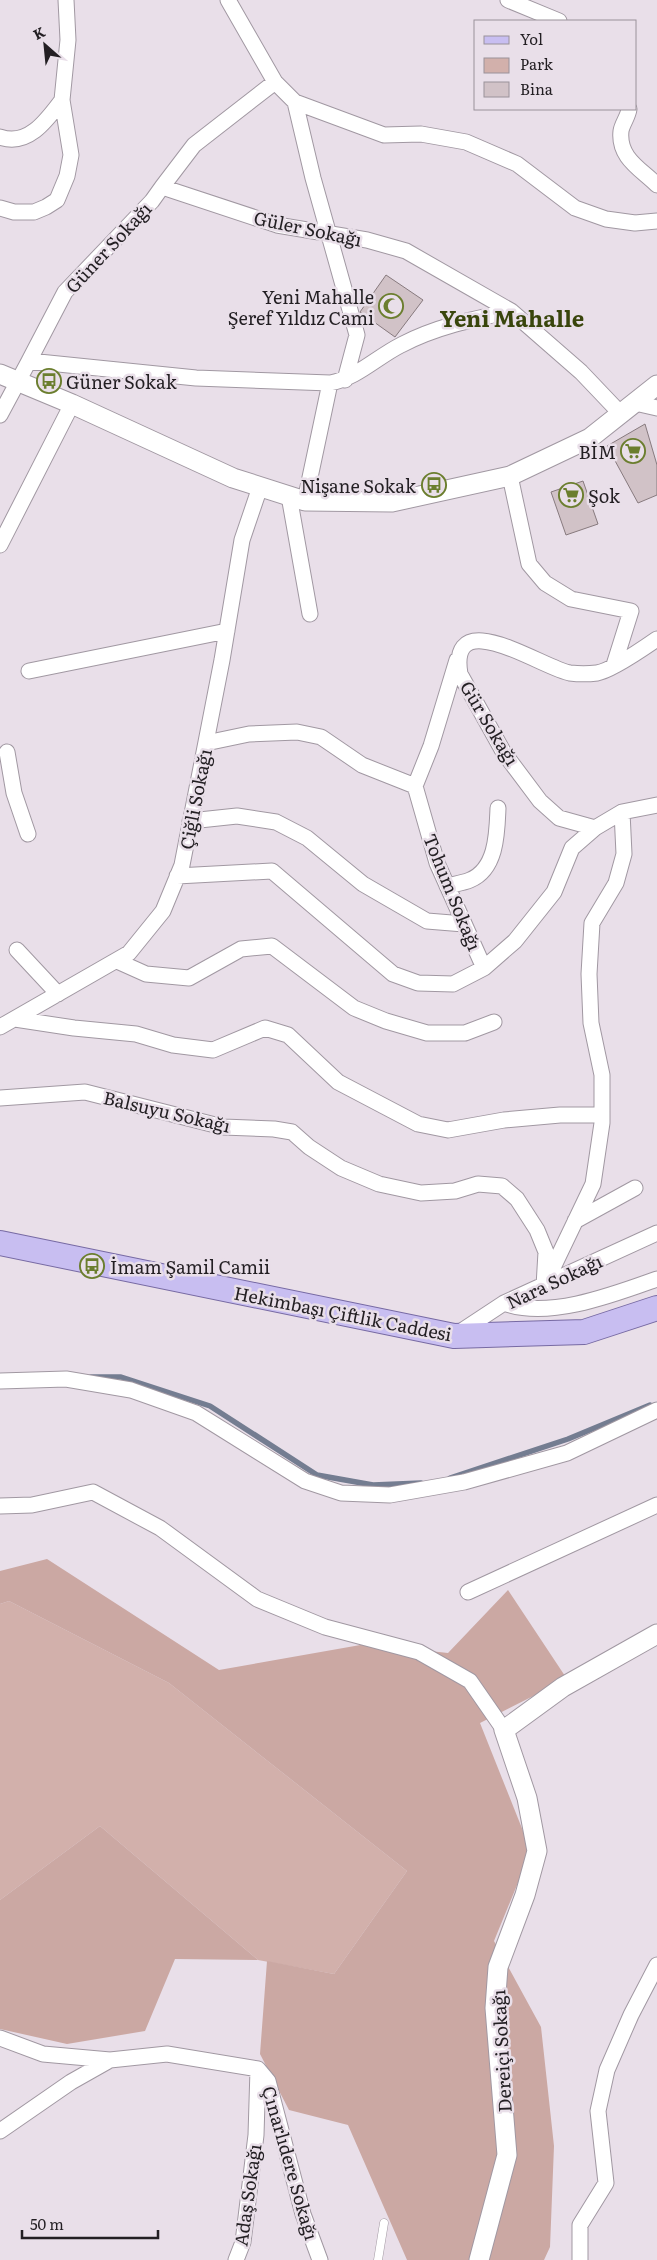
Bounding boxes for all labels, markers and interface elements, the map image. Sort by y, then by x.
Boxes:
north arrow [20,20,70,70]
legend [474,20,637,110]
text: K [29,21,48,44]
text: Yol [520,27,543,50]
text: Park [520,52,554,75]
text: Bina [520,77,554,100]
street label: Güner Sokağı [59,195,157,299]
street label: Güler Sokağı [251,203,365,253]
place label: Yeni Mahalle Şeref Yıldız Cami [228,283,374,331]
mosque icon: Yeni Mahalle Şeref Yıldız Cami [378,293,404,319]
district label: Yeni Mahalle [440,301,584,334]
bus stop icon: Güner Sokak [36,368,62,394]
place label: Güner Sokak [66,368,178,395]
place label: BİM [579,438,616,465]
supermarket icon: BİM [620,438,646,464]
place label: Nişane Sokak [300,472,417,499]
bus stop icon: Nişane Sokak [421,472,447,498]
supermarket icon: Şok [558,482,584,508]
place label: Şok [588,482,621,509]
street label: Gür Sokağı [454,675,526,771]
street label: Çiğli Sokağı [172,746,218,852]
street label: Tohum Sokağı [417,829,489,955]
street label: Balsuyu Sokağı [101,1083,233,1139]
street label: Nara Sokağı [502,1247,606,1315]
bus stop icon: İmam Şamil Camii [79,1253,105,1279]
place label: İmam Şamil Camii [110,1253,270,1280]
street label: Hekimbaşı Çiftlik Caddesi [232,1279,454,1347]
street label: Dereiçi Sokağı [484,1989,518,2113]
street label: Çınarlıdere Sokağı [256,2083,326,2243]
street label: Adaş Sokağı [226,2142,268,2248]
scale bar [22,2208,159,2240]
text: 50 m [30,2212,64,2235]

